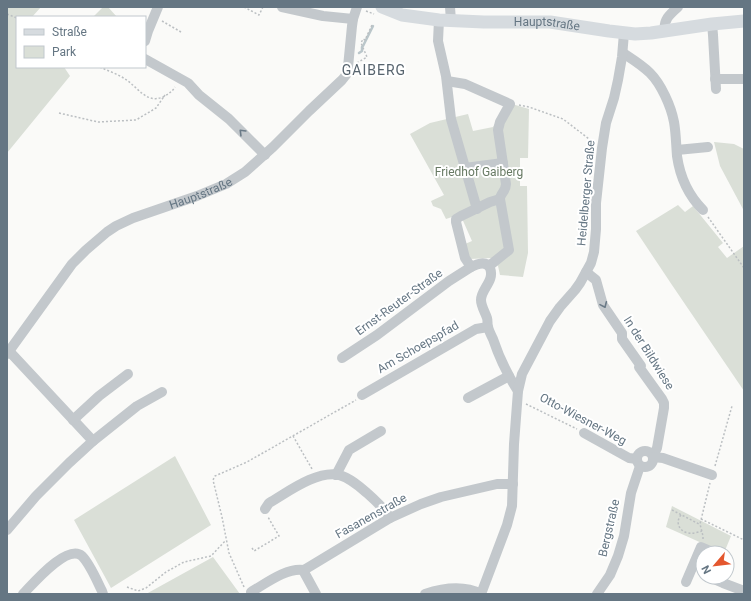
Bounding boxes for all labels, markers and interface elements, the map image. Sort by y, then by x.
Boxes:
street label: Hauptstraße [514,15,581,33]
legend [16,16,146,68]
text: Straße [52,25,87,39]
text: Park [52,45,77,59]
district label: GAIBERG [342,62,406,78]
one-way arrow [239,129,247,137]
street label: Heidelberger Straße [574,140,598,246]
park label: Friedhof Gaiberg [435,165,523,179]
street label: Hauptstraße [167,175,235,212]
street label: Ernst-Reuter-Straße [353,266,445,338]
one-way arrow [599,301,607,308]
street label: In der Bildwiese [621,314,677,392]
street label: Am Schoepspfad [375,318,461,376]
street label: Otto-Wiesner-Weg [537,390,629,448]
street label: Fasanenstraße [333,491,409,541]
street label: Bergstraße [596,498,622,558]
north arrow [695,545,735,585]
text: N [699,563,714,576]

